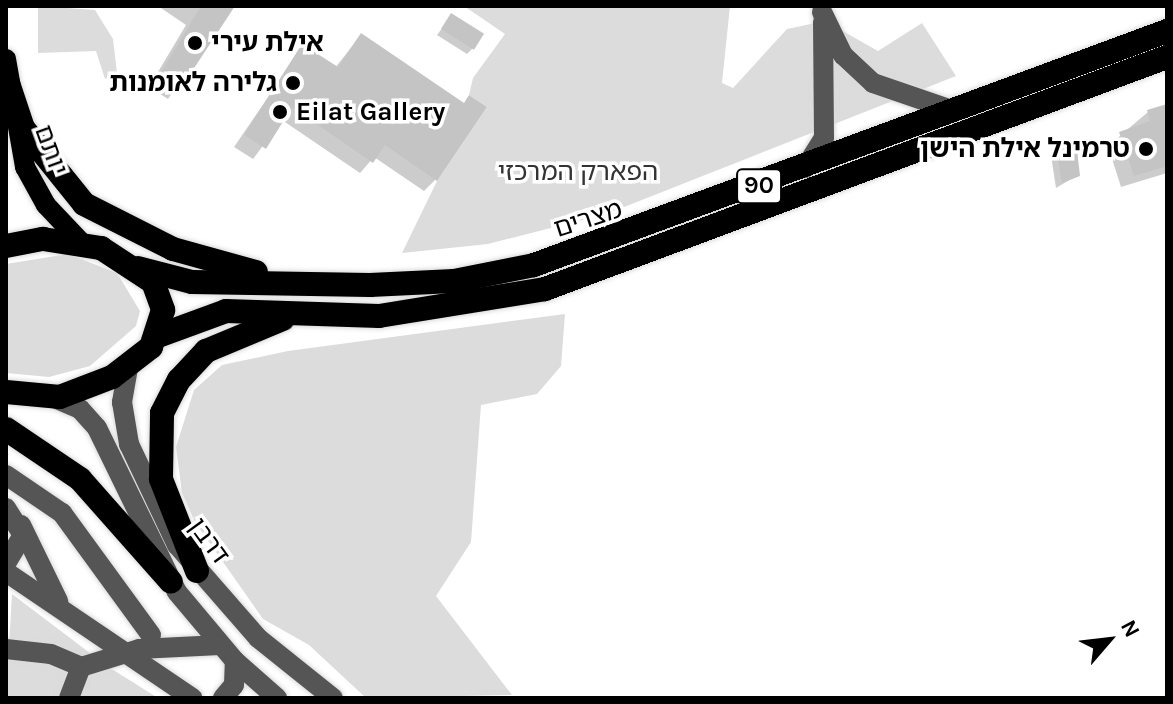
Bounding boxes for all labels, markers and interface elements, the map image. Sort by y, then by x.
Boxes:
place label: אילת עירי [211,27,324,59]
marker: אילת עירי [186,34,204,52]
place label: גלירה לאומנות [109,67,277,99]
marker: גלירה לאומנות [284,74,302,92]
place label: Eilat Gallery [296,96,445,128]
marker: Eilat Gallery [271,103,289,121]
street label: יותם [28,121,74,179]
place label: טרמינל אילת הישן [920,133,1130,165]
marker: טרמינל אילת הישן [1137,140,1155,158]
park label: הפארק המרכזי [498,156,658,188]
road number: 90 [735,166,783,206]
street label: מצרים [550,193,626,245]
street label: דרבן [182,512,236,570]
north arrow [1069,600,1149,680]
text: N [1115,616,1145,642]

